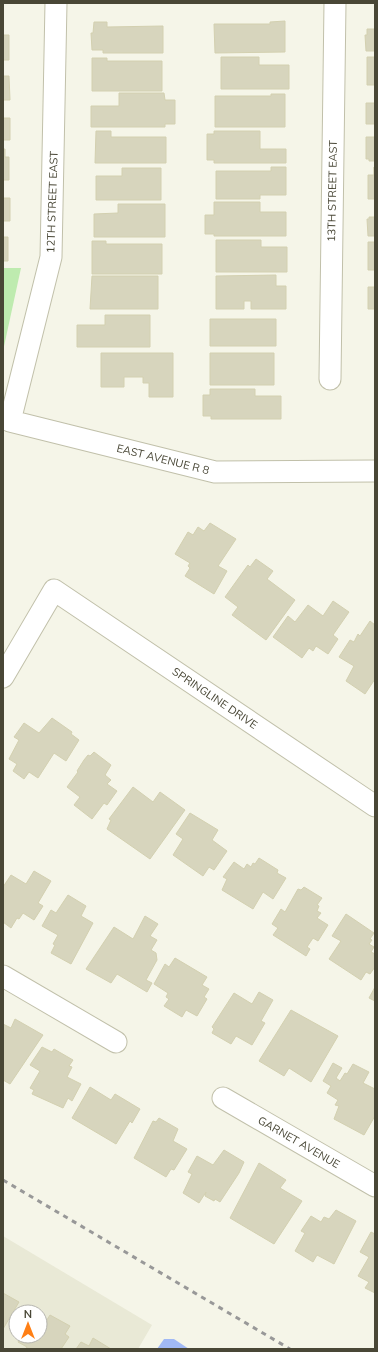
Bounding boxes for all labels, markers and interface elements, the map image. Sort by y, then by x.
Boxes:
street label: 13TH STREET EAST [324,140,340,242]
street label: 12TH STREET EAST [43,150,61,253]
street label: EAST AVENUE R 8 [115,441,211,477]
street label: SPRINGLINE DRIVE [170,664,260,732]
street label: GARNET AVENUE [256,1113,342,1171]
north arrow [8,1304,48,1344]
text: N [24,1307,32,1321]

